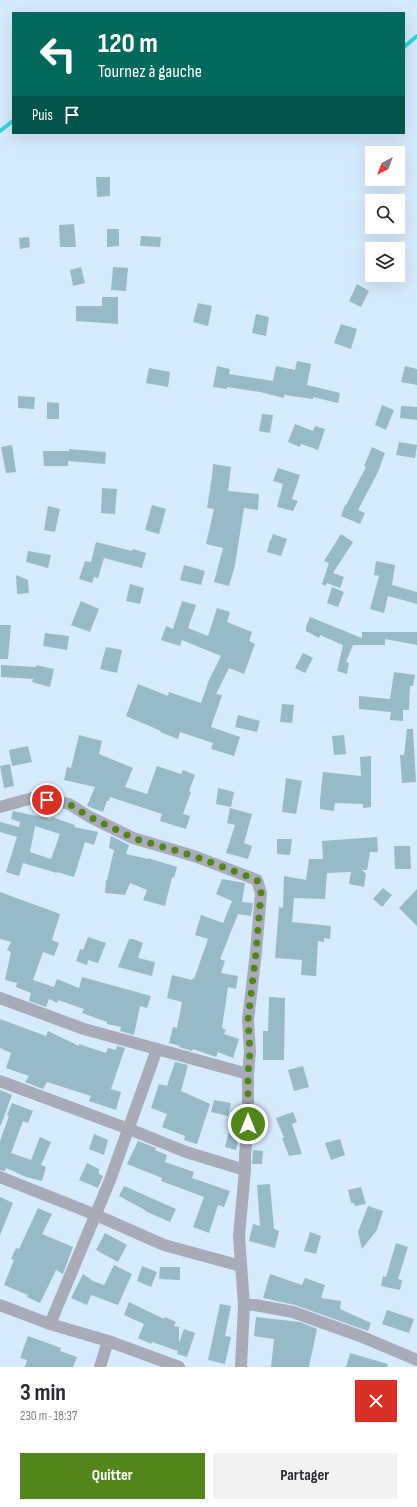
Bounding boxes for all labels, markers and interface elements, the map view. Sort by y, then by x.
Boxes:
text: 120 m [98,27,158,60]
icon: left [32,28,84,80]
text: Tournez à gauche [98,61,202,82]
icon: arrive [61,104,83,126]
text: Puis [32,106,53,125]
north arrow [365,146,405,186]
map controls [365,146,405,282]
button: search [365,194,405,234]
button: layers [365,242,405,282]
pin [30,783,64,817]
icon: arrive [36,789,58,811]
position arrow [227,1103,269,1145]
text: 3 min [20,1378,66,1407]
button: close [355,1380,397,1422]
text: 230 m · 18:37 [20,1408,77,1424]
button: Quitter [20,1453,205,1499]
button: Partager [213,1453,397,1499]

